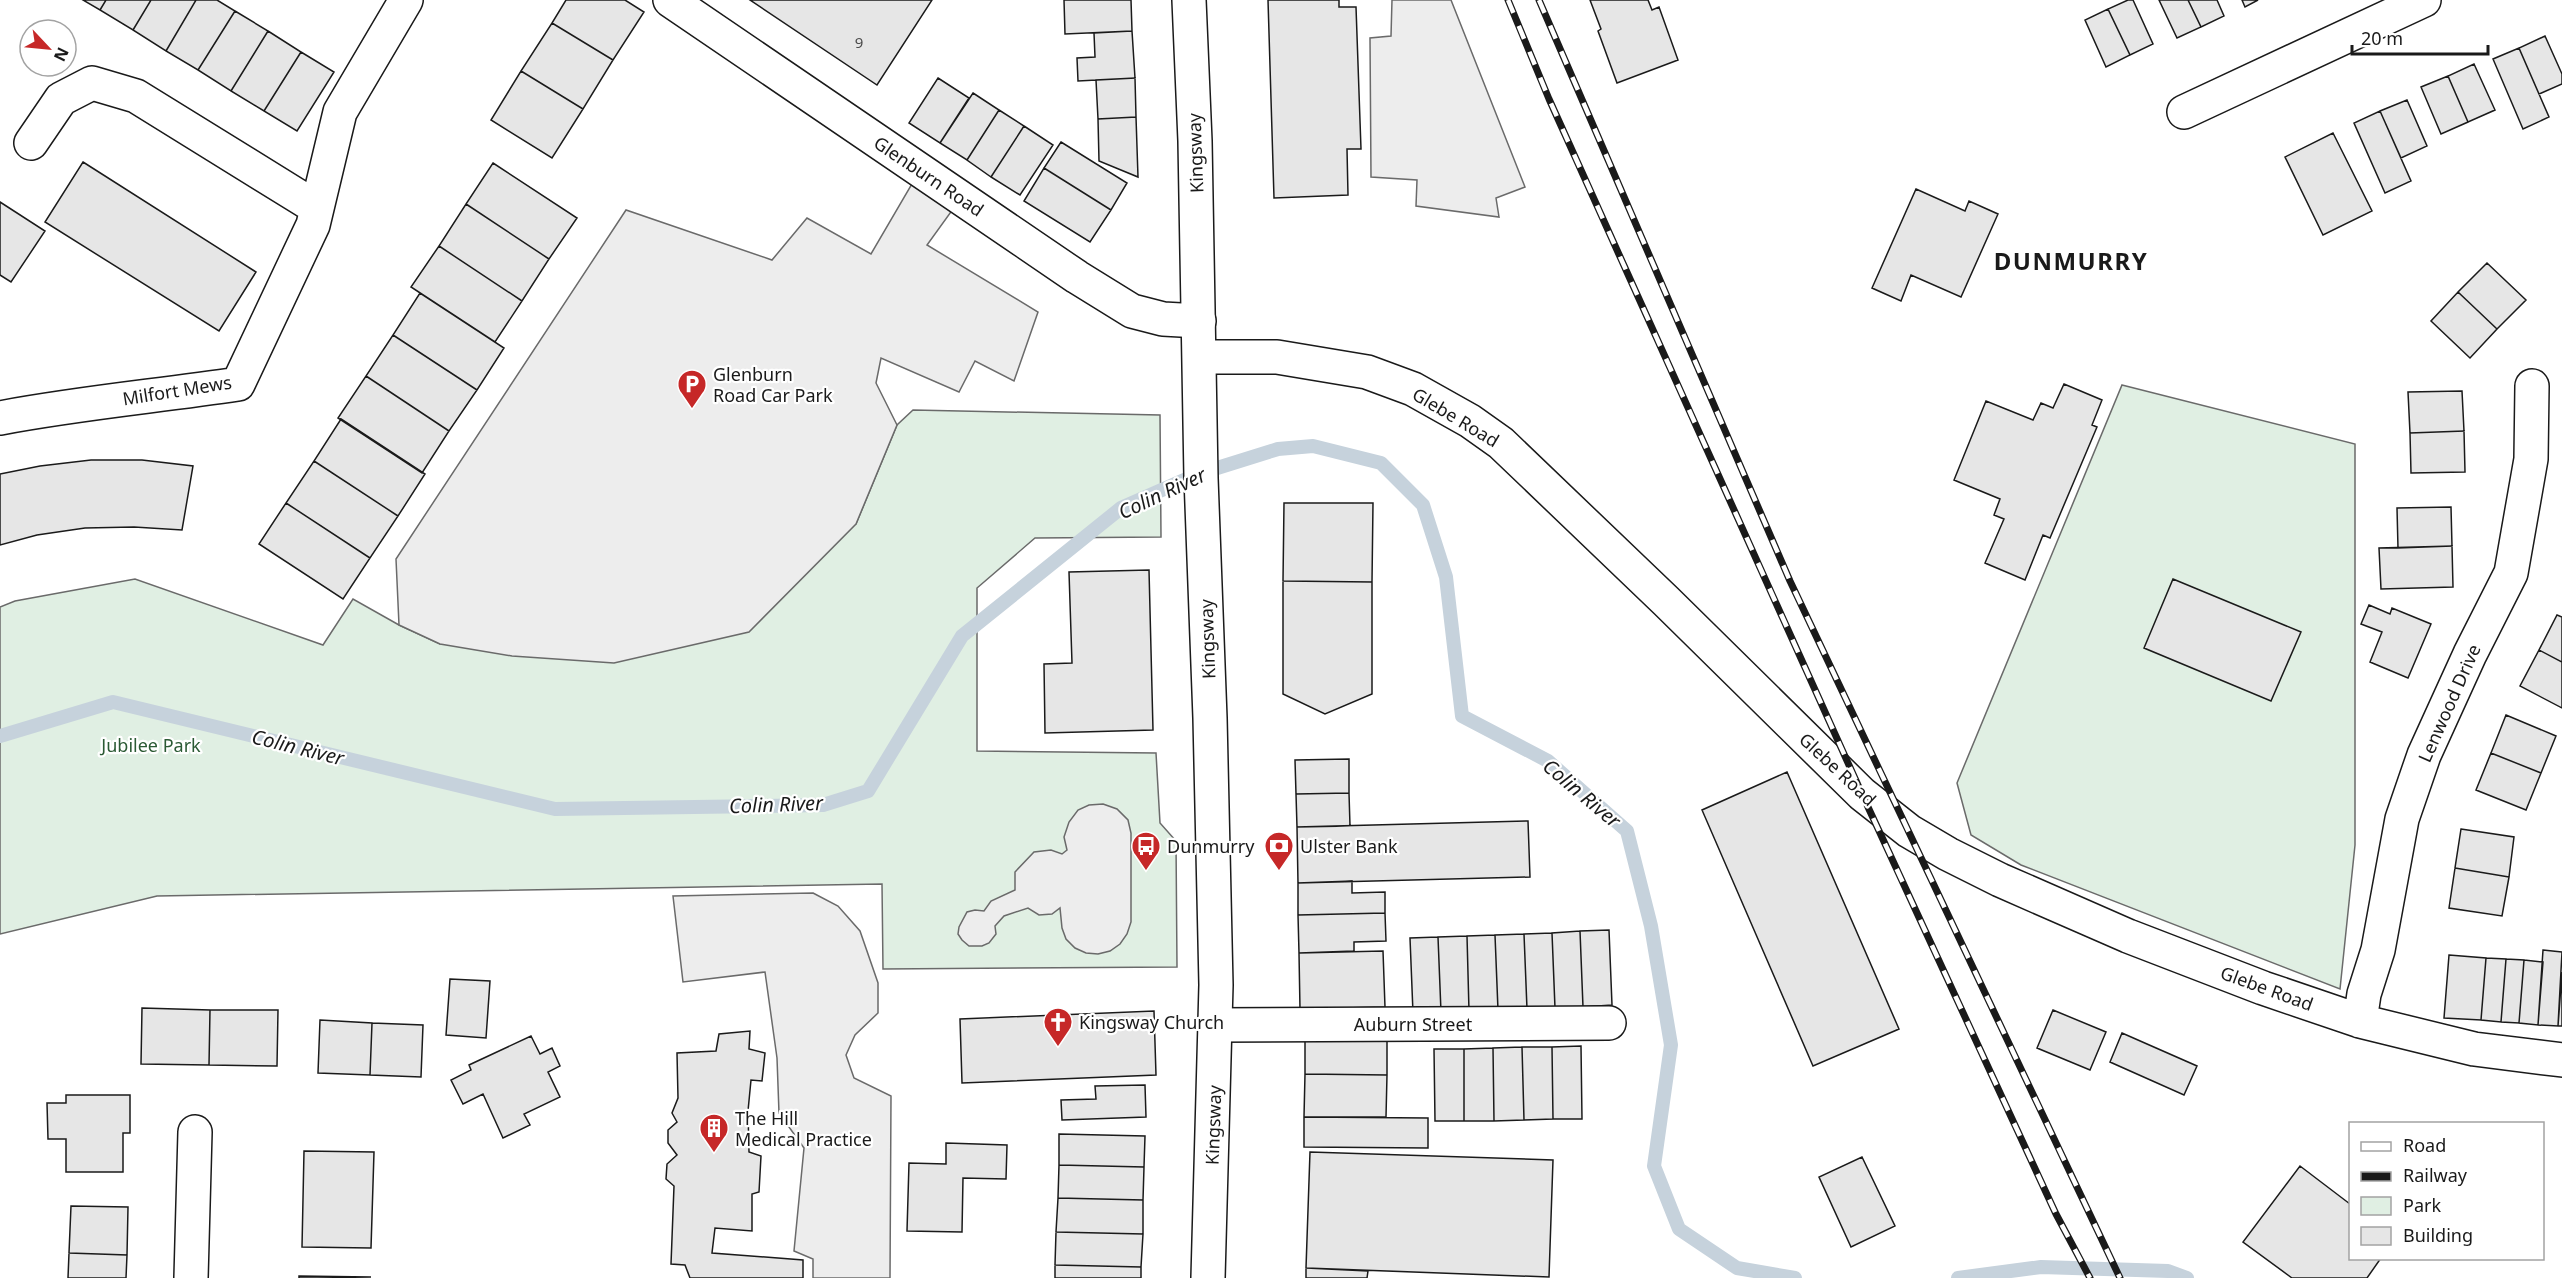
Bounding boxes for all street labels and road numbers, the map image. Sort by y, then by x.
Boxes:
street label: Kingsway [1182,112,1208,193]
street label: Glenburn Road [869,130,989,222]
street label: Milfort Mews [121,370,233,410]
street label: Glebe Road [1408,382,1504,452]
street label: Kingsway [1194,598,1220,679]
street label: Lenwood Drive [2412,640,2486,766]
street label: Glebe Road [1794,727,1882,811]
street label: Glebe Road [2217,960,2317,1016]
street label: Auburn Street [1354,1012,1473,1036]
street label: Kingsway [1200,1084,1226,1165]

